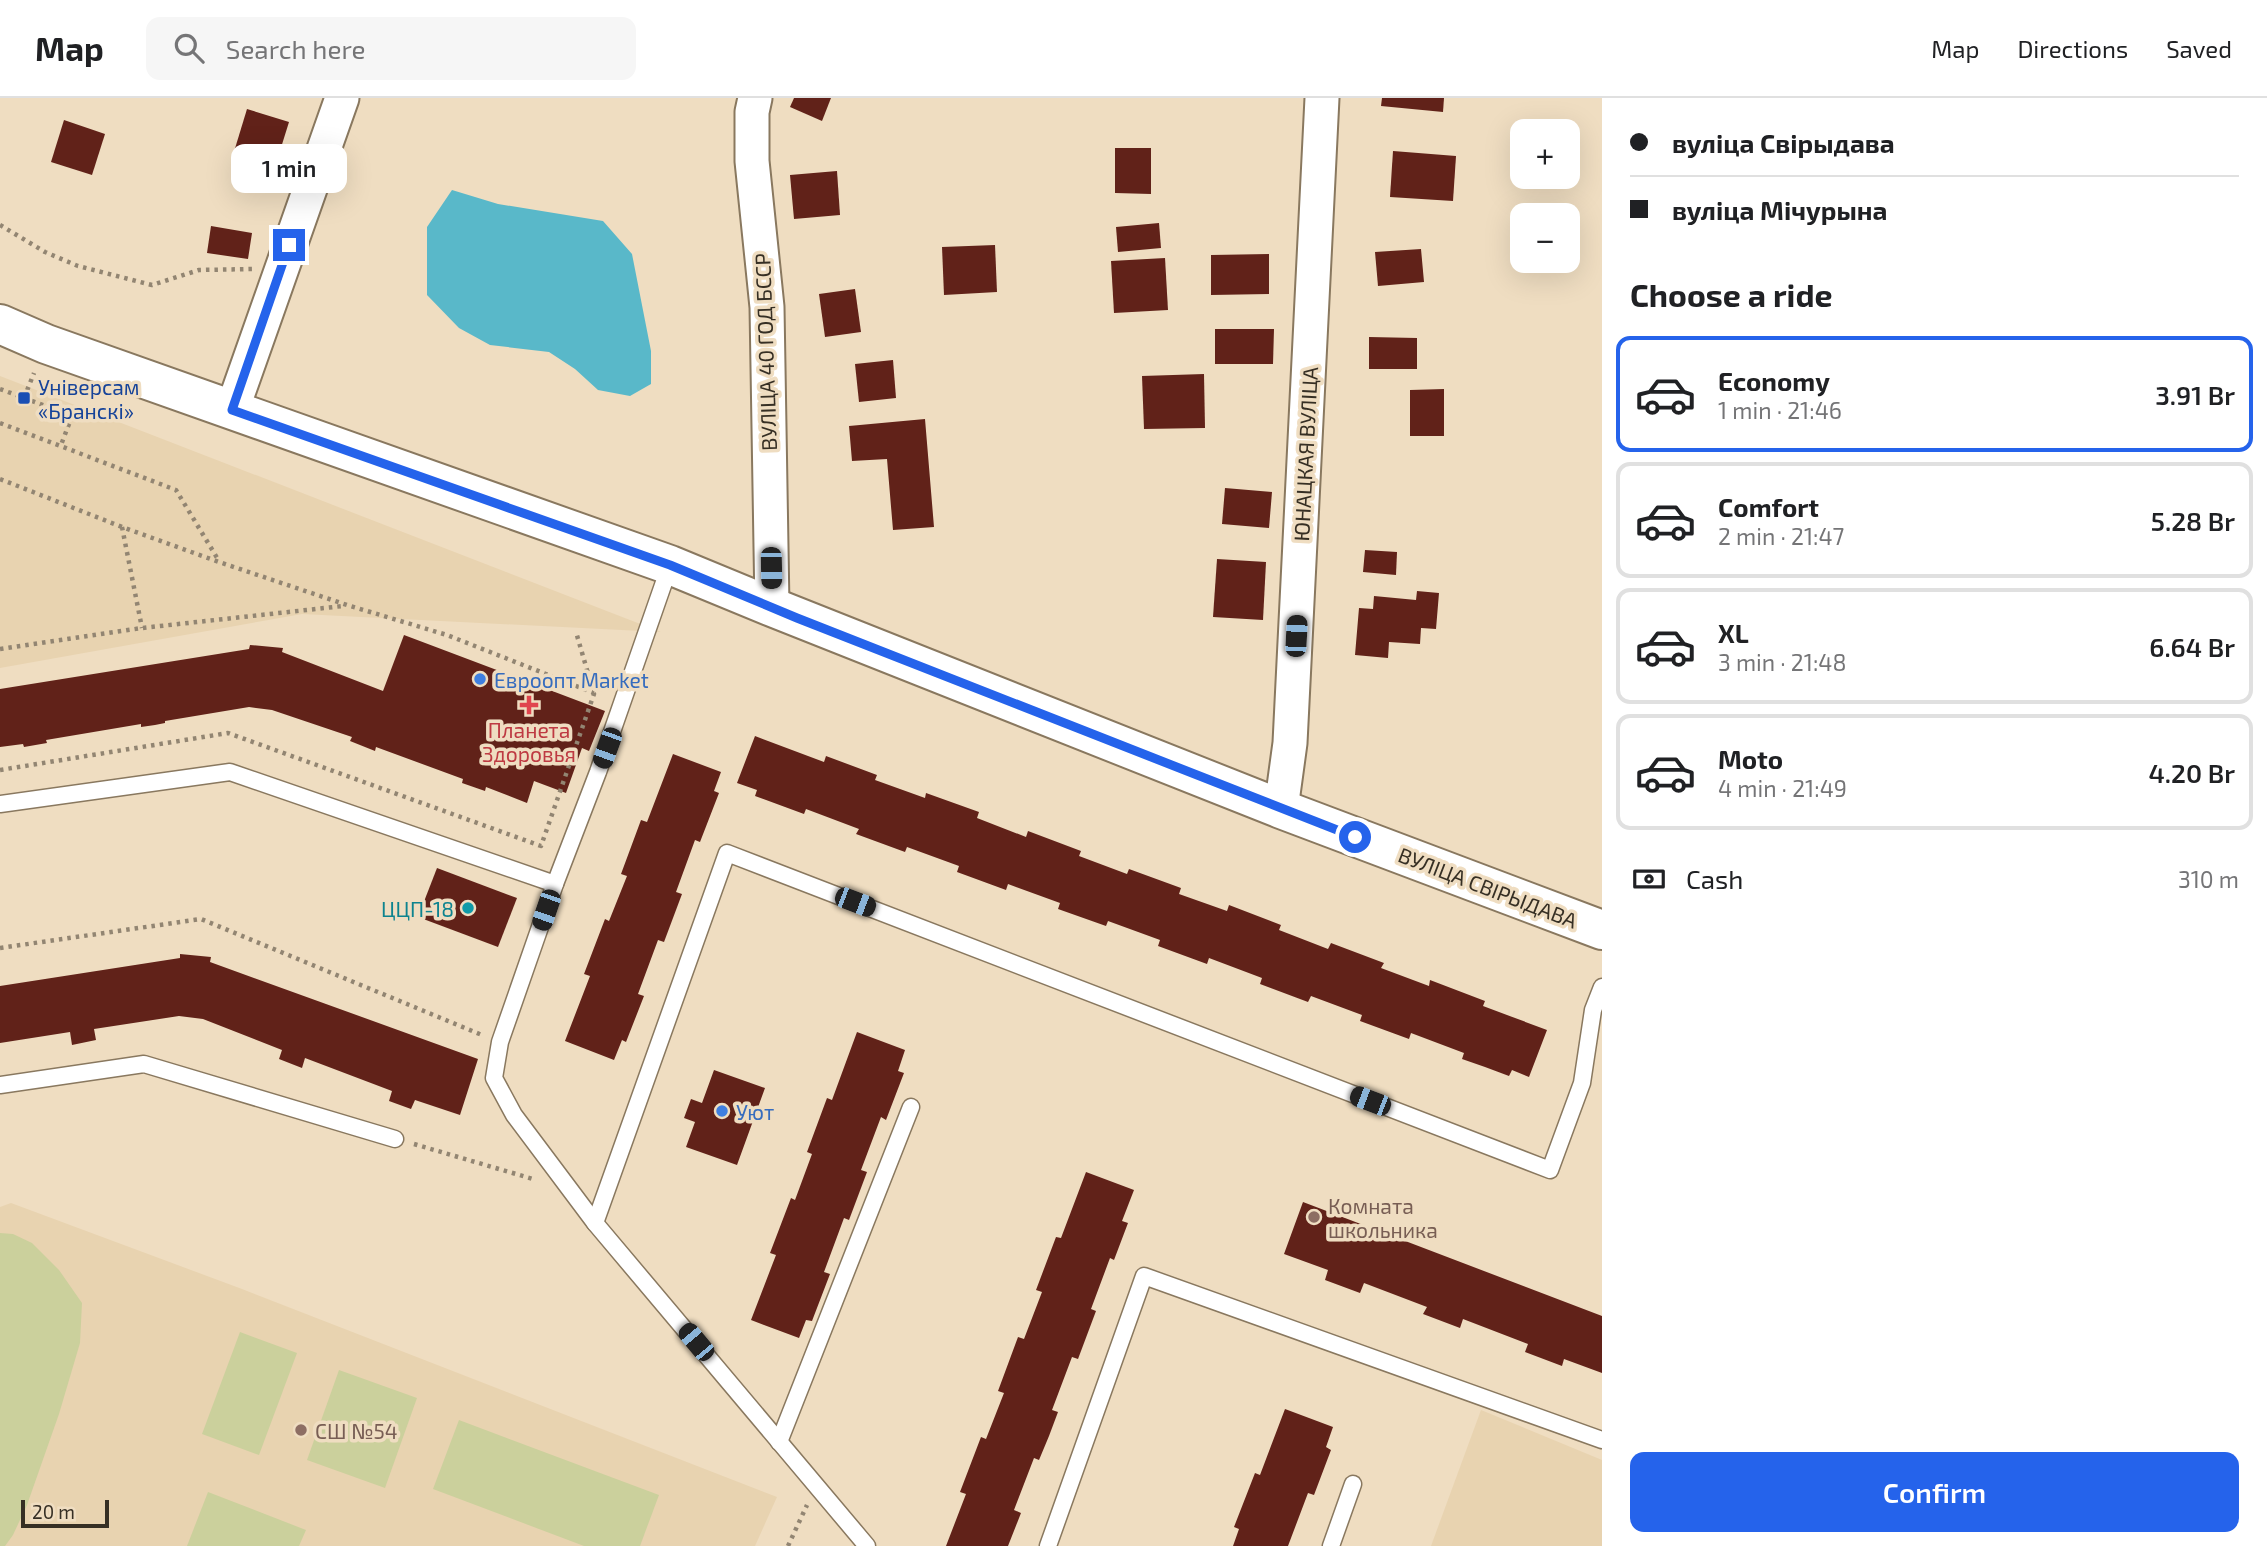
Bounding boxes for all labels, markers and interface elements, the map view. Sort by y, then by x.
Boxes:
search box [146,17,636,80]
text: Map [35,28,104,68]
icon: search [170,29,208,67]
text: Search here [226,33,365,64]
text: Map [1931,34,1979,63]
text: Directions [2017,34,2128,63]
text: Saved [2166,34,2232,63]
map controls [1510,119,1580,273]
button: + [1510,119,1580,189]
text: вуліца Свірыдава [1672,127,1895,158]
callout: 1 min [231,144,347,192]
text: 1 min [262,154,316,182]
text: вуліца Мічурына [1672,194,1887,225]
button: − [1510,203,1580,273]
route end [273,229,305,261]
street label: ВУЛІЦА 40 ГОД БССР [749,253,781,451]
text: Choose a ride [1630,275,1833,313]
icon: car [1634,363,1697,426]
text: Economy [1718,365,1830,396]
street label: ЮНАЦКАЯ ВУЛІЦА [1288,366,1322,542]
place label: Універсам «Бранскі» [38,374,140,423]
text: 3.91 Br [2155,379,2235,410]
marker: Універсам «Бранскі» [16,390,32,406]
text: 1 min · 21:46 [1718,396,1842,424]
icon: car [1634,489,1697,552]
text: Comfort [1718,491,1819,522]
text: 5.28 Br [2151,505,2235,536]
text: 2 min · 21:47 [1718,522,1844,550]
car [761,547,782,589]
car [1285,614,1308,658]
icon: car [1634,615,1697,678]
text: XL [1718,617,1749,648]
text: 6.64 Br [2149,631,2235,662]
text: 3 min · 21:48 [1718,648,1846,676]
place label: Евроопт Market [494,667,649,692]
marker: Евроопт Market [472,671,488,687]
marker: Планета Здоровья [521,697,537,713]
place label: Планета Здоровья [482,717,576,766]
car [590,725,625,771]
icon: car [1634,741,1697,804]
text: Moto [1718,743,1783,774]
text: 4.20 Br [2149,757,2235,788]
text: 4 min · 21:49 [1718,774,1847,802]
route start [1339,821,1371,853]
street label: ВУЛІЦА СВІРЫДАВА [1395,841,1581,933]
icon: cash [1630,860,1668,898]
text: Cash [1686,863,1743,894]
text: 310 m [2178,865,2239,893]
car [832,885,879,919]
car [530,887,563,933]
place label: ЦЦП-18 [381,896,454,921]
marker: ЦЦП-18 [460,900,476,916]
car [1347,1084,1394,1118]
place label: Уют [736,1099,774,1124]
marker: Уют [714,1103,730,1119]
place label: Комната школьника [1328,1193,1438,1242]
marker: Комната школьника [1306,1209,1322,1225]
car [675,1319,718,1365]
place label: СШ №54 [315,1418,398,1443]
marker: СШ №54 [293,1422,309,1438]
button: Confirm [1630,1452,2239,1532]
scale bar [21,1497,108,1529]
text: 20 m [32,1500,75,1523]

